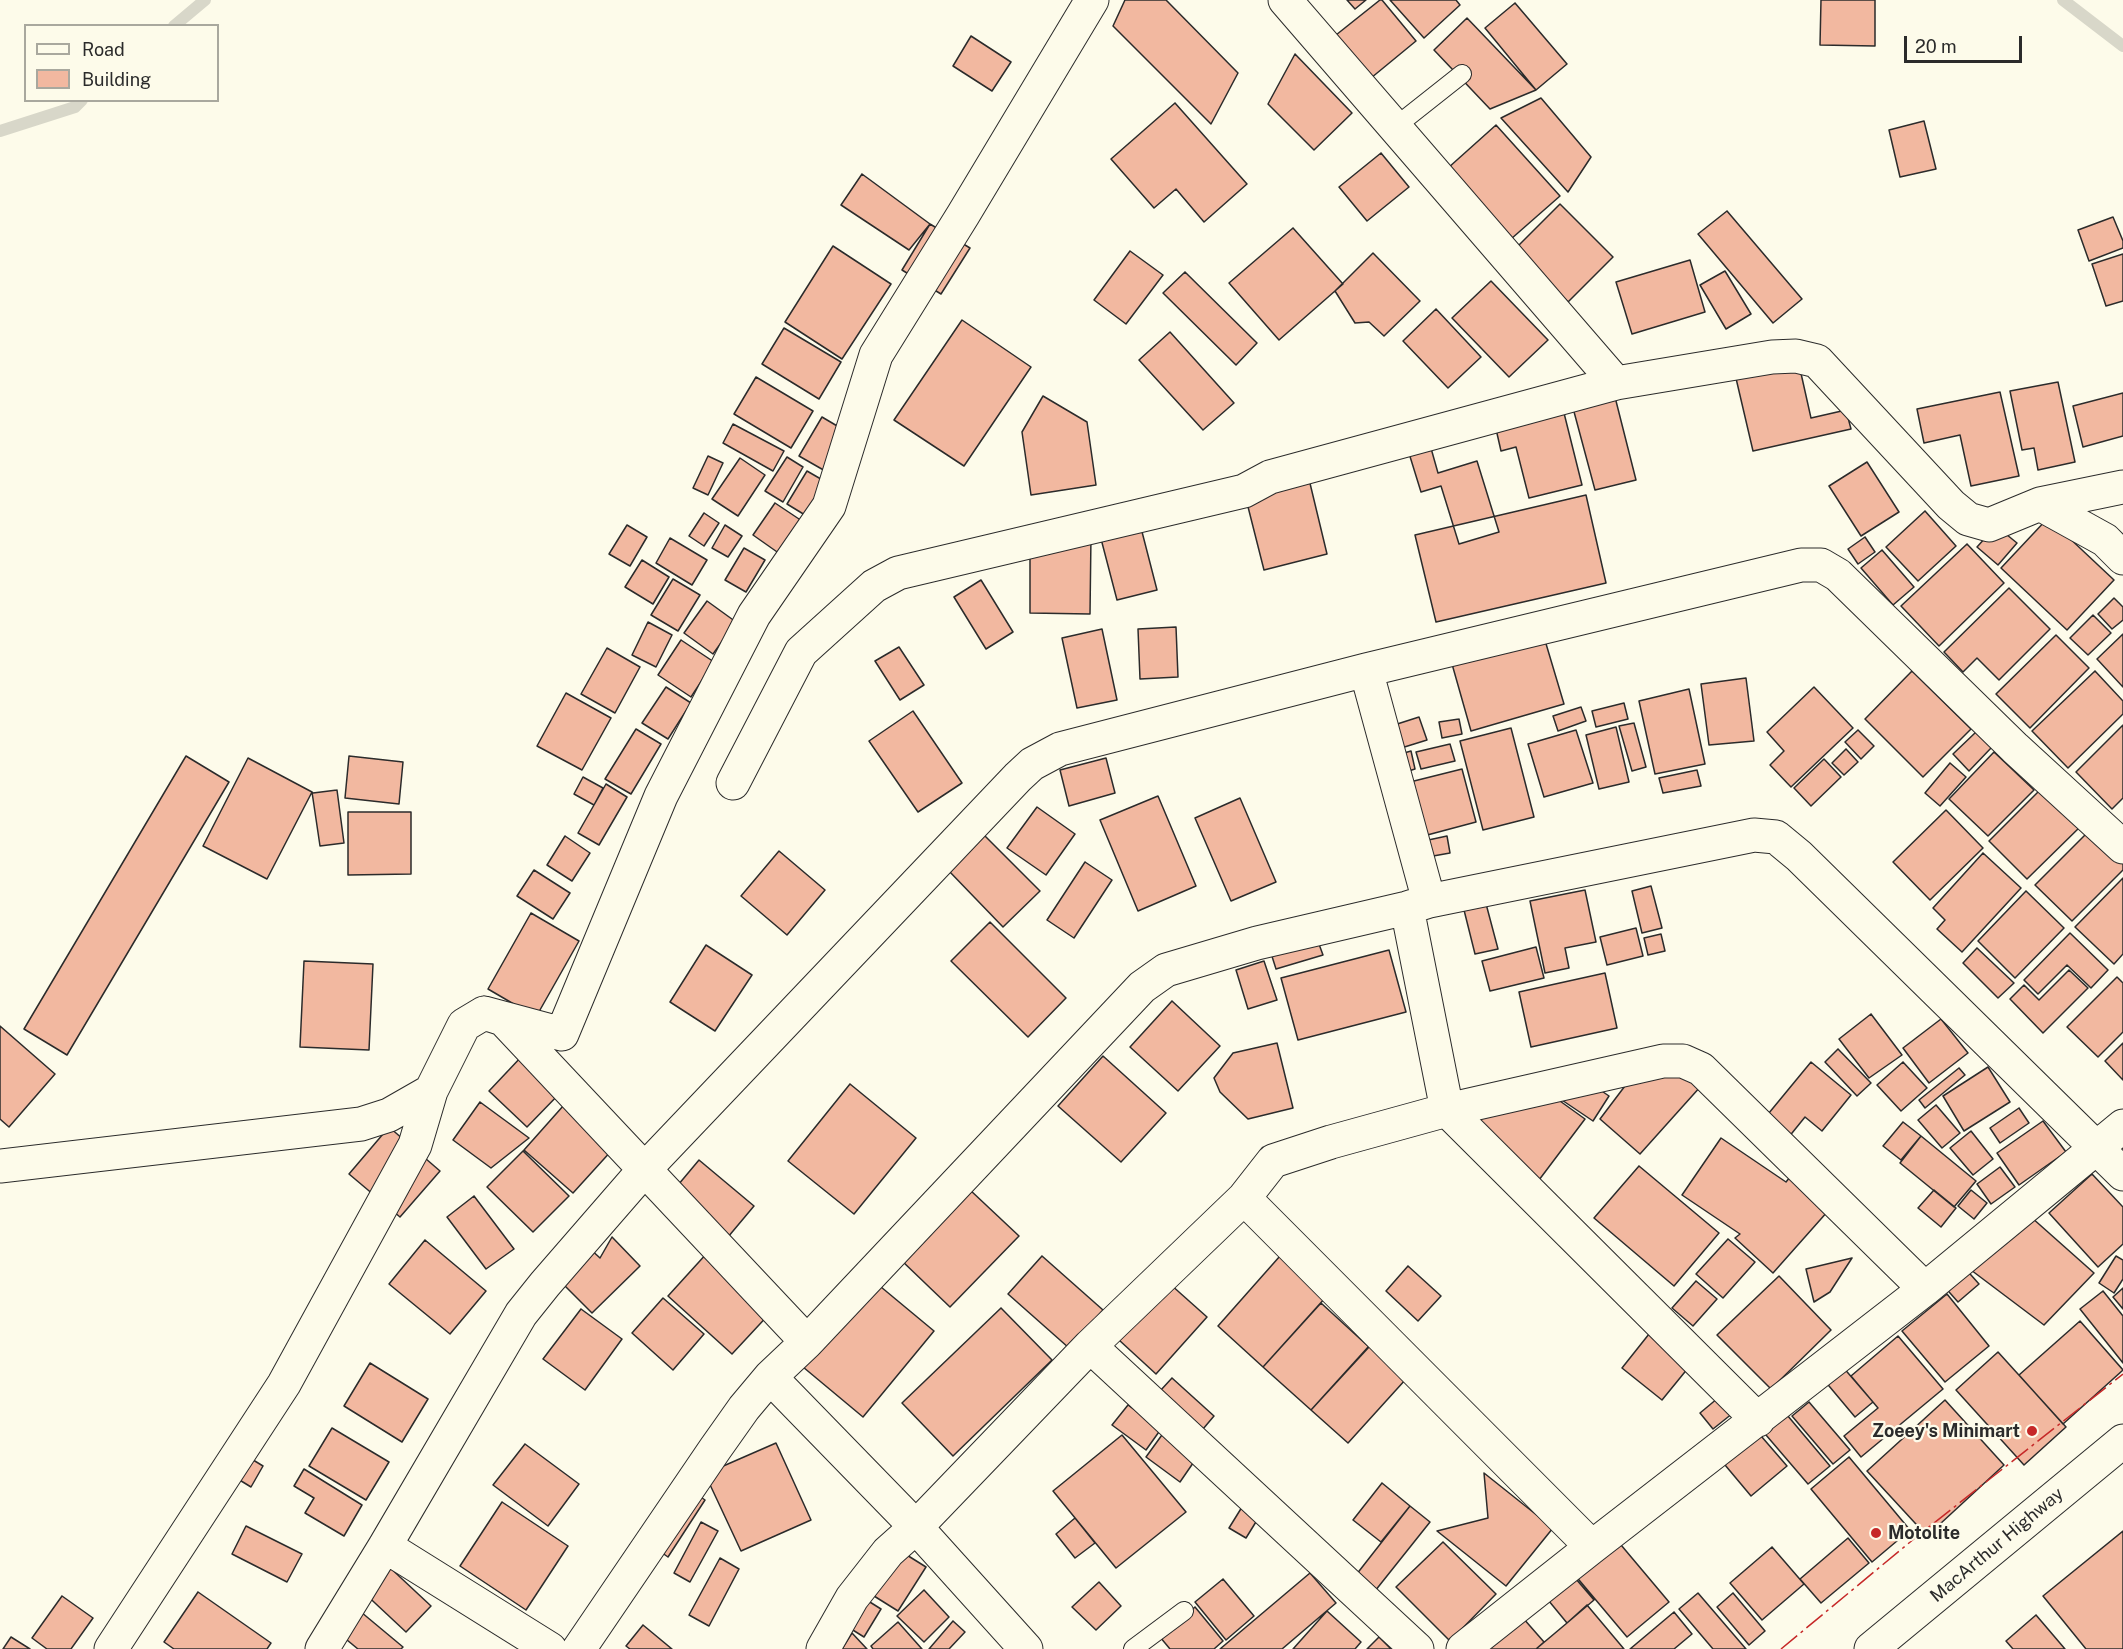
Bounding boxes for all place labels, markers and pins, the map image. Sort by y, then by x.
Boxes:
place label: Zoeey's Minimart [1872,1420,2020,1442]
marker: Zoeey's Minimart [2025,1424,2039,1438]
place label: Motolite [1888,1522,1960,1544]
marker: Motolite [1869,1526,1883,1540]

